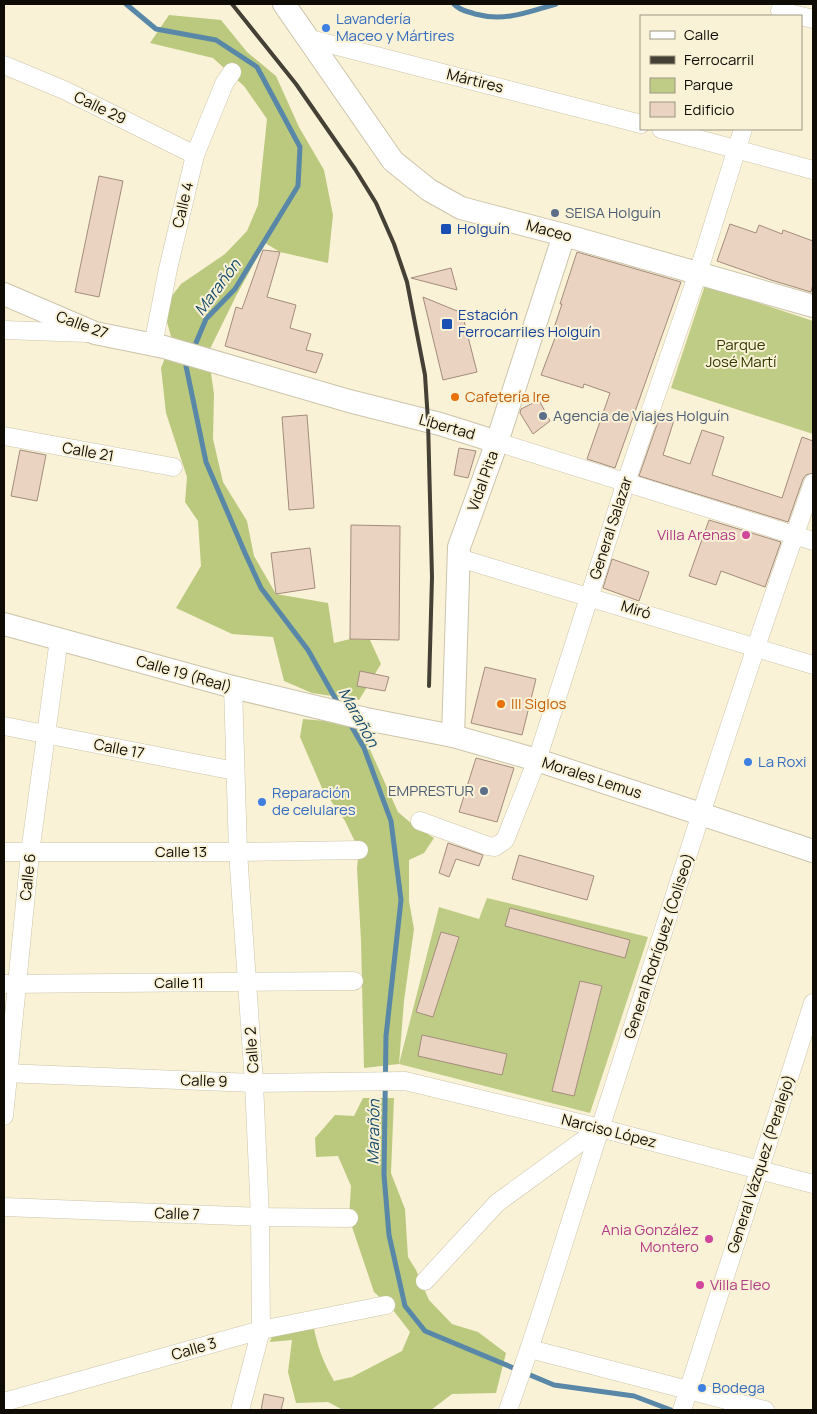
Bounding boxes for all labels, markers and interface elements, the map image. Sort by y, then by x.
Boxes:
place label: Lavandería Maceo y Mártires [336,8,454,46]
legend [640,15,802,130]
marker: Lavandería Maceo y Mártires [320,22,332,34]
text: Calle [684,24,719,45]
text: Ferrocarril [684,49,754,70]
street label: Mártires [445,63,506,98]
text: Parque [684,74,733,95]
street label: Calle 29 [71,86,130,129]
text: Edificio [684,99,735,120]
street label: Calle 4 [167,180,198,230]
place label: SEISA Holguín [565,202,661,223]
marker: SEISA Holguín [549,207,561,219]
street label: Maceo [524,214,574,247]
place label: Holguín [457,218,510,239]
marker: Holguín [439,222,453,236]
water label: Marañón [189,254,246,320]
place label: Estación Ferrocarriles Holguín [458,304,601,342]
street label: Calle 27 [53,305,111,344]
marker: Estación Ferrocarriles Holguín [440,317,454,331]
park label: Parque José Martí [705,334,777,372]
place label: Cafetería Ire [465,386,550,407]
marker: Cafetería Ire [449,391,461,403]
place label: Agencia de Viajes Holguín [553,405,729,426]
street label: Libertad [417,409,478,445]
marker: Agencia de Viajes Holguín [537,410,549,422]
street label: Calle 21 [61,437,116,466]
street label: Vidal Pita [462,448,503,514]
street label: General Salazar [584,473,637,582]
place label: Villa Arenas [657,524,736,545]
marker: Villa Arenas [740,529,752,541]
street label: Miró [619,595,654,624]
street label: Calle 19 (Real) [134,650,234,697]
water label: Marañón [334,683,385,751]
place label: III Siglos [511,693,566,714]
marker: III Siglos [495,698,507,710]
street label: Calle 17 [92,733,146,764]
place label: La Roxi [758,751,807,772]
street label: Morales Lemus [540,752,645,804]
marker: La Roxi [742,756,754,768]
place label: EMPRESTUR [388,780,474,801]
place label: Reparación de celulares [272,782,356,820]
marker: EMPRESTUR [478,785,490,797]
marker: Reparación de celulares [256,796,268,808]
street label: Calle 13 [155,841,207,862]
street label: General Rodríguez (Coliseo) [619,850,698,1041]
street label: Calle 6 [15,852,40,901]
street label: Calle 11 [154,972,204,993]
street label: Calle 2 [239,1026,264,1074]
street label: Calle 9 [180,1069,228,1092]
street label: General Vázquez (Peralejo) [722,1072,799,1256]
water label: Marañón [361,1099,385,1165]
street label: Narciso López [559,1109,659,1152]
street label: Calle 7 [154,1202,200,1225]
place label: Ania González Montero [601,1219,699,1257]
marker: Ania González Montero [703,1233,715,1245]
place label: Villa Eleo [710,1274,770,1295]
marker: Villa Eleo [694,1279,706,1291]
street label: Calle 3 [169,1332,219,1365]
place label: Bodega [712,1377,765,1398]
marker: Bodega [696,1382,708,1394]

